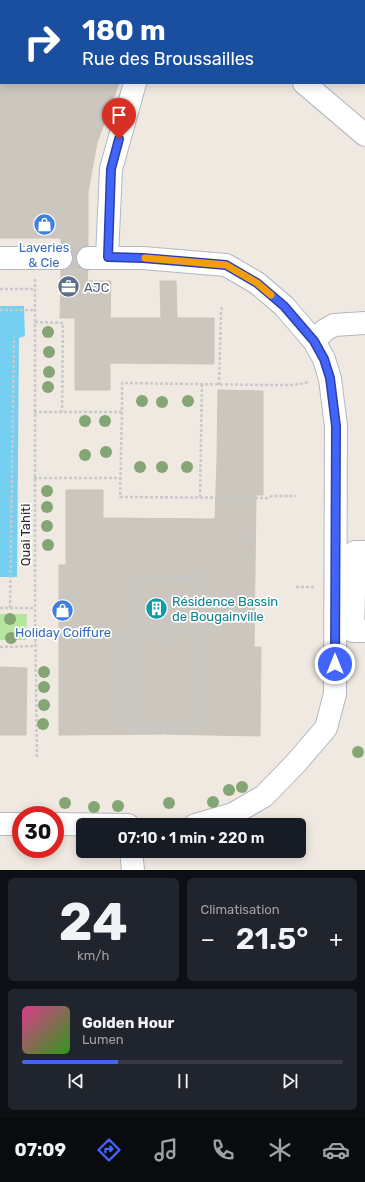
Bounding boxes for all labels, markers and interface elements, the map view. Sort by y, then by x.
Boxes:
text: 180 m [82,14,166,47]
icon: right [16,16,68,68]
text: Rue des Broussailles [82,48,254,70]
pin [102,98,136,139]
icon: arrive [108,104,130,126]
shop icon: Laveries & Cie [31,212,57,238]
place label: Laveries & Cie [19,240,70,270]
office icon: AJC [56,274,82,300]
place label: AJC [84,280,110,295]
street label: Quai Tahiti [18,504,33,566]
place label: Résidence Bassin de Bougainville [172,594,278,625]
building icon: Résidence Bassin de Bougainville [144,595,170,621]
shop icon: Holiday Coiffure [50,597,76,623]
place label: Holiday Coiffure [15,625,111,640]
position arrow [314,643,356,685]
speed limit sign: 30 [12,806,64,858]
text: 07:10 · 1 min · 220 m [118,829,264,847]
text: 24 [59,891,128,953]
text: Climatisation [201,902,280,917]
text: 21.5° [236,921,308,957]
text: − [201,926,215,953]
text: + [329,926,343,953]
text: km/h [77,948,109,963]
text: Golden Hour [82,1014,174,1032]
text: Lumen [82,1032,124,1047]
icon: previous [65,1070,87,1092]
icon: pause [172,1070,194,1092]
icon: next [279,1070,301,1092]
icon: directions [95,1136,123,1164]
icon: music [152,1136,180,1164]
icon: phone [209,1136,237,1164]
icon: climate [266,1136,294,1164]
icon: car [322,1136,350,1164]
text: 07:09 [14,1139,66,1161]

